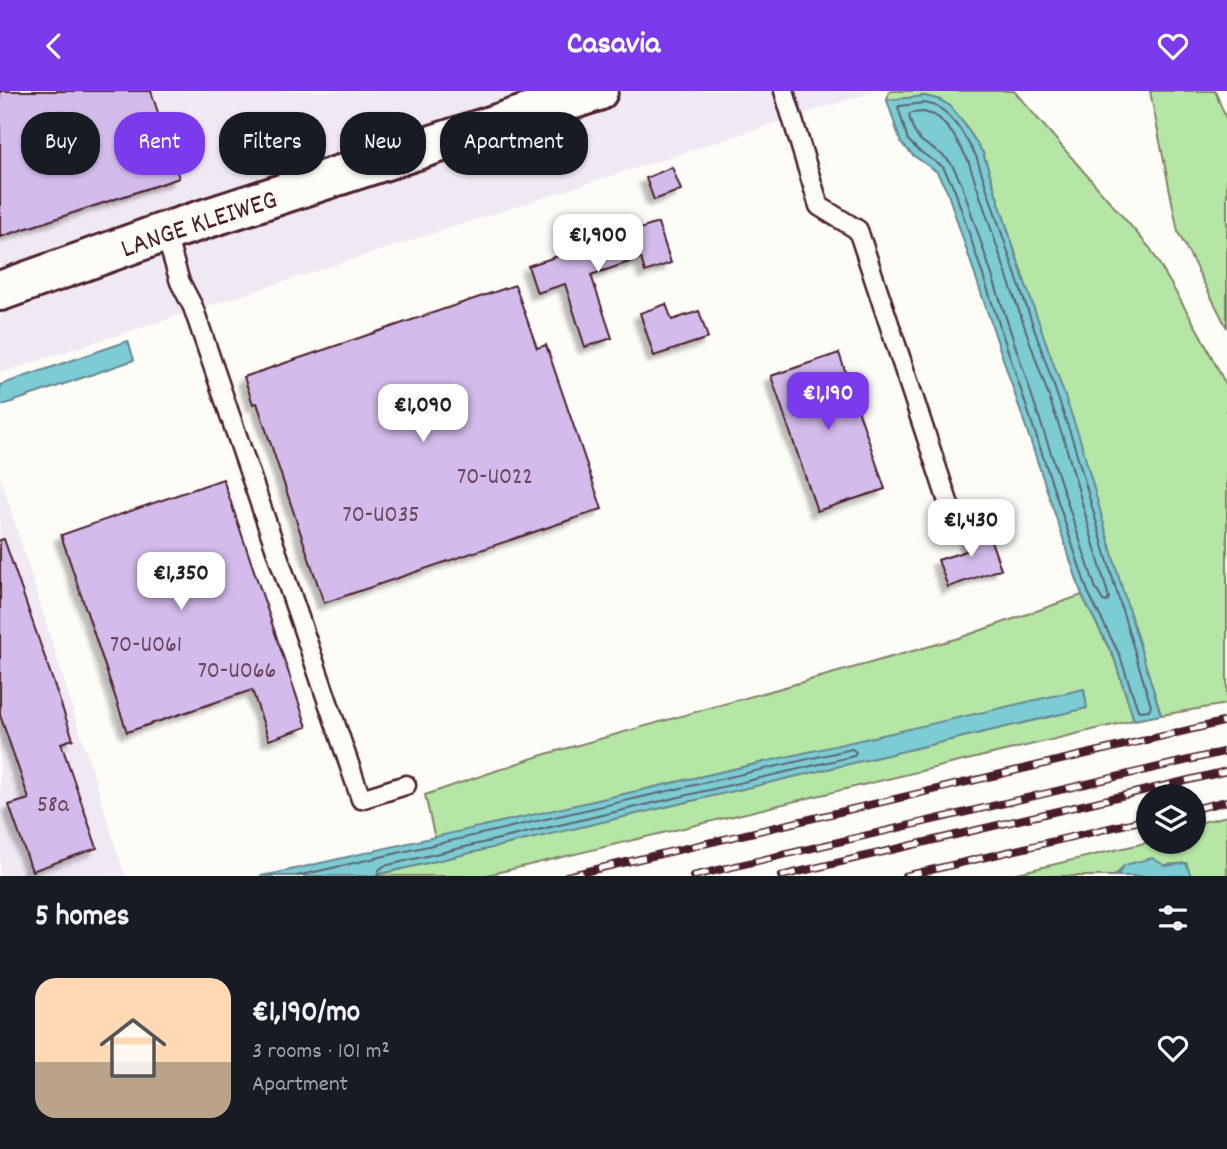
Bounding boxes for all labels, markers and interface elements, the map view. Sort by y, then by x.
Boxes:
text: Casavia [567,23,660,69]
icon: back [35,27,73,65]
icon: heart [1154,27,1192,65]
chip: Buy [21,112,100,175]
chip: Rent [114,112,205,175]
chip: Filters [219,112,326,175]
chip: New [340,112,426,175]
chip: Apartment [440,112,588,175]
street label: LANGE KLEIWEG [116,182,283,271]
pin: €1,900 [541,215,655,274]
text: €1,900 [569,220,627,253]
pin: €1,190 [771,373,885,432]
text: €1,190 [803,378,853,411]
pin: €1,090 [366,385,480,444]
text: €1,090 [394,390,452,423]
house number: 70-U022 [457,461,533,495]
house number: 70-U035 [343,499,419,533]
pin: €1,430 [914,499,1028,559]
text: €1,430 [944,505,998,538]
pin: €1,350 [124,553,238,612]
text: €1,350 [153,558,209,591]
house number: 70-U061 [110,629,182,663]
house number: 70-U066 [198,655,276,689]
map controls [1136,784,1206,854]
button: layers [1136,784,1206,854]
house number: 58a [37,789,70,823]
text: 5 homes [35,897,129,940]
icon: filters [1154,899,1192,937]
text: €1,190/mo [252,993,360,1036]
icon: home [91,1006,175,1090]
icon: heart [1154,1029,1192,1067]
text: 3 rooms · 101 m² [252,1036,390,1069]
text: Apartment [252,1069,348,1102]

